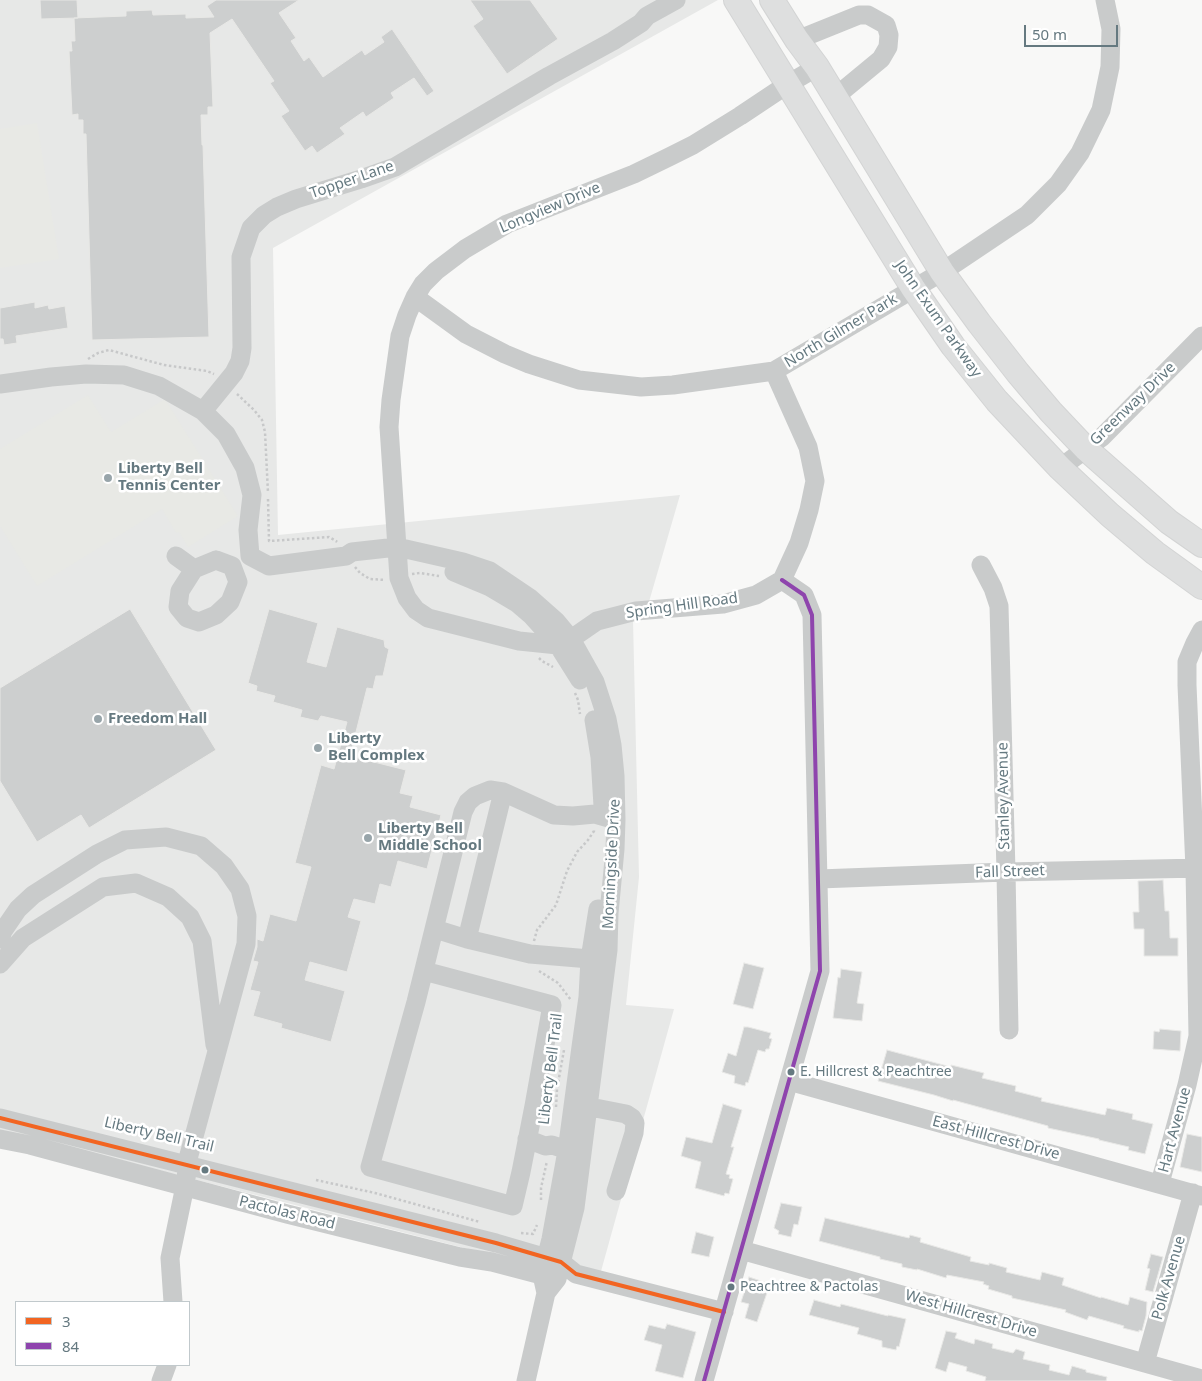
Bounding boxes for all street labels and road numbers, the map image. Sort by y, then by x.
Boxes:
street label: Topper Lane [308,157,396,203]
street label: Longview Drive [497,179,603,237]
street label: John Exum Parkway [891,257,985,381]
street label: North Gilmer Park [781,290,901,372]
street label: Greenway Drive [1087,359,1179,449]
street label: Spring Hill Road [625,589,739,623]
street label: Stanley Avenue [994,742,1014,850]
street label: Morningside Drive [600,798,624,930]
street label: Fall Street [975,862,1045,882]
street label: Liberty Bell Trail [535,1012,567,1126]
street label: Hart Avenue [1155,1085,1195,1175]
street label: East Hillcrest Drive [930,1112,1062,1164]
street label: Liberty Bell Trail [102,1114,216,1156]
street label: Pactolas Road [237,1192,337,1234]
street label: Polk Avenue [1148,1234,1190,1322]
street label: West Hillcrest Drive [903,1287,1039,1341]

